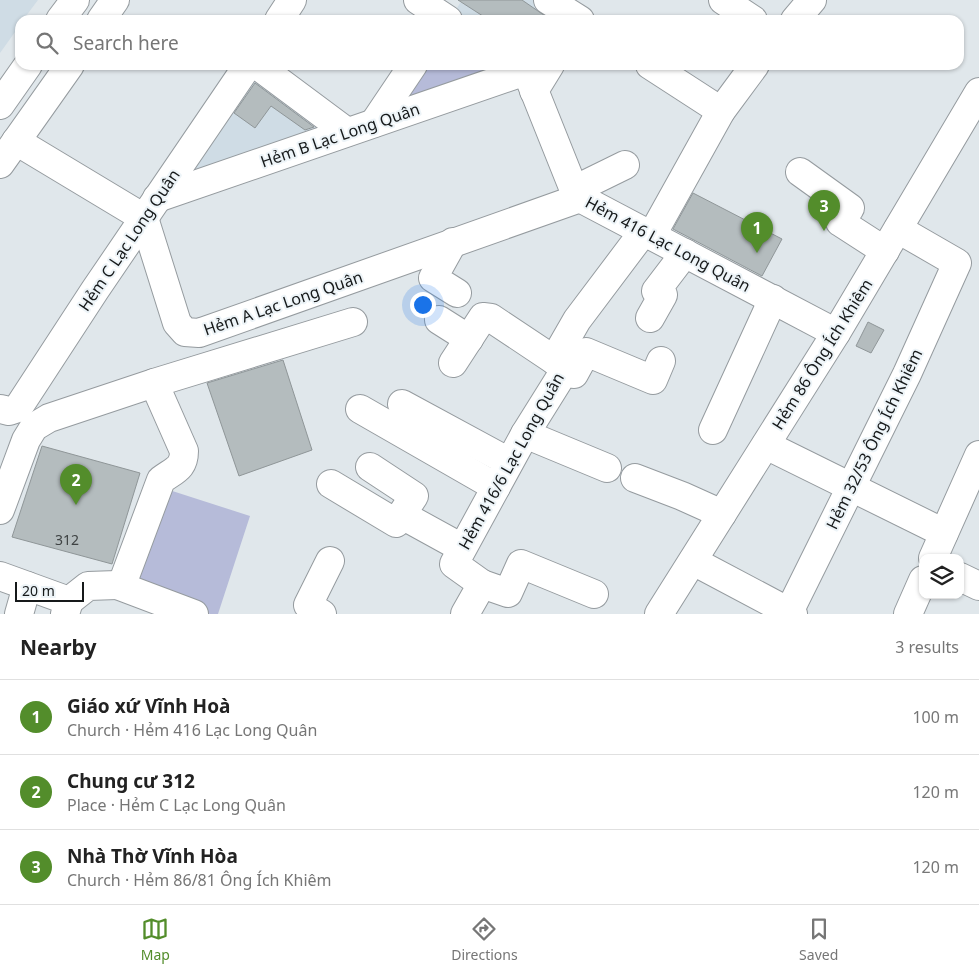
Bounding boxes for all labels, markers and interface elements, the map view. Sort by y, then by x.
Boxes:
search box [15,15,964,70]
icon: search [33,29,61,57]
text: Search here [73,30,179,56]
street label: Hẻm B Lạc Long Quân [257,97,423,173]
street label: Hẻm C Lạc Long Quân [73,165,185,315]
pin: 3 [808,190,840,231]
street label: Hẻm 416 Lạc Long Quân [582,191,754,297]
pin: 1 [741,212,773,253]
street label: Hẻm A Lạc Long Quân [201,265,365,341]
street label: Hẻm 86 Ông Ích Khiêm [767,274,877,434]
your location [410,292,436,318]
street label: Hẻm 32/53 Ông Ích Khiêm [821,345,927,533]
street label: Hẻm 416/6 Lạc Long Quân [453,369,569,553]
pin: 2 [60,464,92,505]
house number: 312 [55,530,79,549]
map controls [919,554,964,599]
button: layers [919,554,964,599]
scale bar [15,579,84,602]
text: 20 m [22,581,55,600]
text: Nearby [20,633,96,661]
text: 3 results [895,636,959,658]
text: Giáo xứ Vĩnh Hoà [67,693,230,719]
text: 1 [31,706,41,728]
text: 100 m [912,706,959,728]
text: Church · Hẻm 416 Lạc Long Quân [67,719,317,741]
text: Chung cư 312 [67,768,195,794]
text: 2 [31,781,41,803]
text: 120 m [912,781,959,803]
text: Place · Hẻm C Lạc Long Quân [67,794,286,816]
text: Nhà Thờ Vĩnh Hòa [67,843,238,869]
text: 3 [31,856,41,878]
text: 120 m [912,856,959,878]
text: Church · Hẻm 86/81 Ông Ích Khiêm [67,869,332,891]
tab: Map [141,915,170,964]
tab: Directions [451,915,518,964]
tab: Saved [799,915,838,964]

